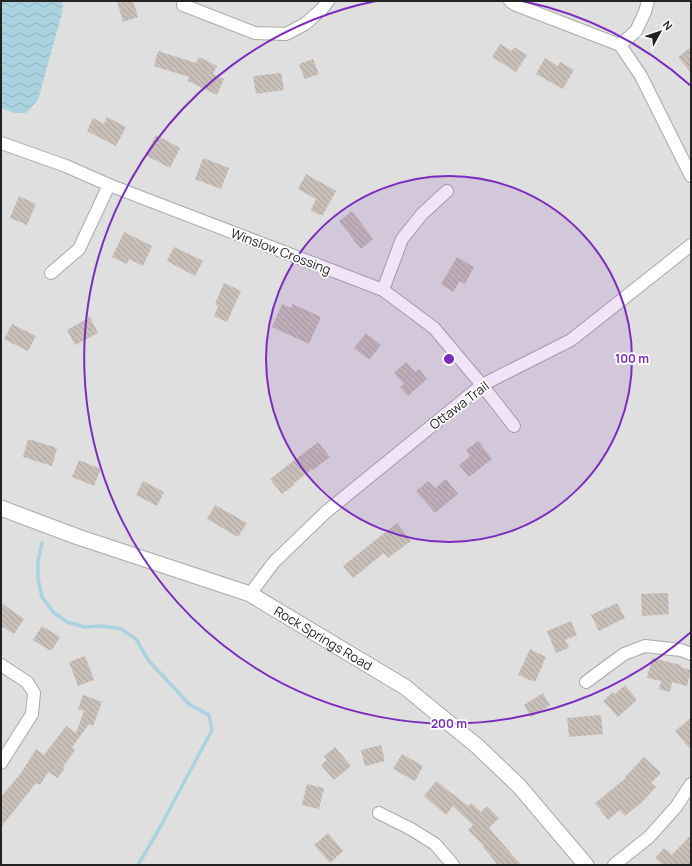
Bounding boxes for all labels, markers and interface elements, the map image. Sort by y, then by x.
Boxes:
north arrow [640,12,680,52]
text: N [660,17,676,33]
street label: Winslow Crossing [228,224,334,278]
text: 100 m [615,350,649,367]
centre of rings [442,352,456,366]
street label: Ottawa Trail [426,377,492,433]
street label: Rock Springs Road [271,602,376,674]
text: 200 m [431,715,467,732]

